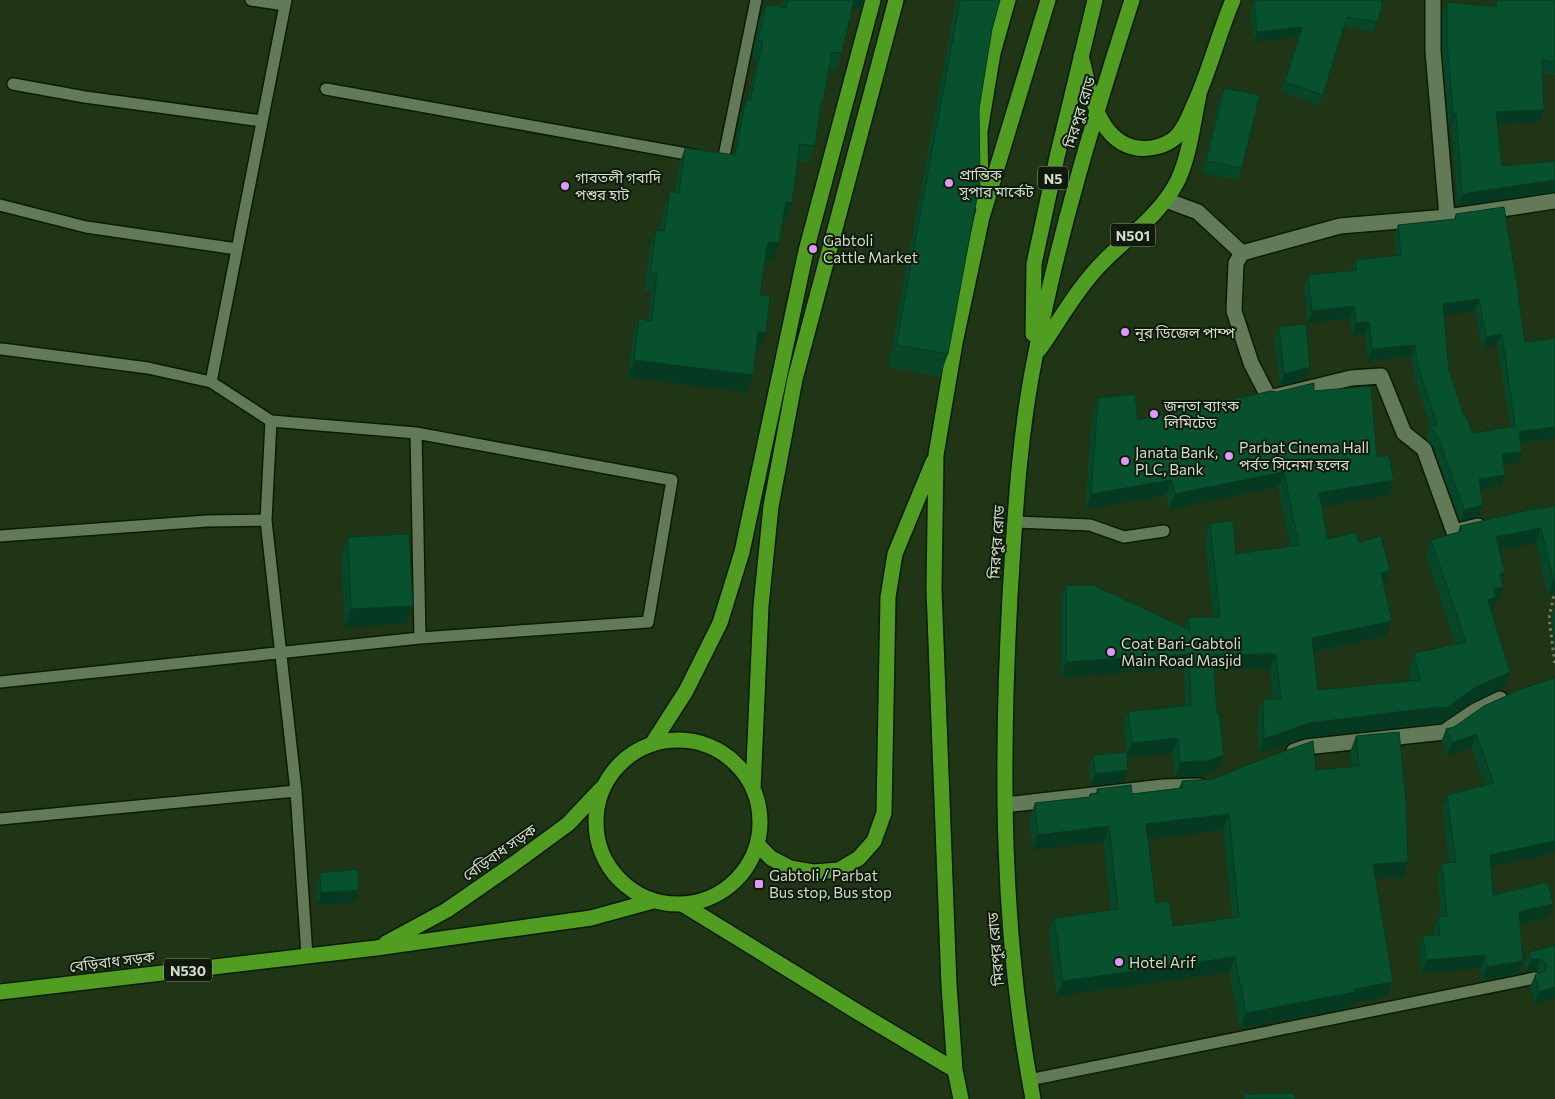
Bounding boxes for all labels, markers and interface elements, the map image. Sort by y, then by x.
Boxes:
street label: মিরপুর রোড [1059,74,1099,151]
place label: প্রান্তিক সুপার মার্কেট [958,165,1035,201]
road number: N5 [1038,167,1068,190]
place label: গাবতলী গবাদি পশুর হাট [575,168,662,203]
marker: প্রান্তিক সুপার মার্কেট [943,177,955,189]
marker: গাবতলী গবাদি পশুর হাট [559,180,571,192]
road number: N501 [1110,224,1156,246]
place label: Gabtoli Cattle Market [823,231,918,266]
marker: Gabtoli Cattle Market [807,243,819,255]
place label: নূর ডিজেল পাম্প [1134,323,1235,342]
marker: নূর ডিজেল পাম্প [1119,326,1131,338]
place label: জনতা ব্যাংক লিমিটেড [1163,396,1240,431]
marker: জনতা ব্যাংক লিমিটেড [1148,408,1160,420]
place label: Parbat Cinema Hall পর্বত সিনেমা হলের [1239,438,1369,473]
place label: Janata Bank, PLC, Bank [1135,443,1218,478]
marker: Parbat Cinema Hall পর্বত সিনেমা হলের [1223,450,1235,462]
marker: Janata Bank, PLC, Bank [1119,455,1131,467]
street label: মিরপুর রোড [984,504,1009,580]
place label: Coat Bari-Gabtoli Main Road Masjid [1121,634,1242,669]
marker: Coat Bari-Gabtoli Main Road Masjid [1105,646,1117,658]
street label: বেড়িবাধ সড়ক [459,819,540,884]
place label: Gabtoli / Parbat Bus stop, Bus stop [769,866,892,901]
marker: Gabtoli / Parbat Bus stop, Bus stop [753,878,765,890]
street label: মিরপুর রোড [983,911,1008,987]
street label: বেড়িবাধ সড়ক [68,947,157,975]
place label: Hotel Arif [1129,953,1196,971]
marker: Hotel Arif [1113,956,1125,968]
road number: N530 [164,958,212,982]

